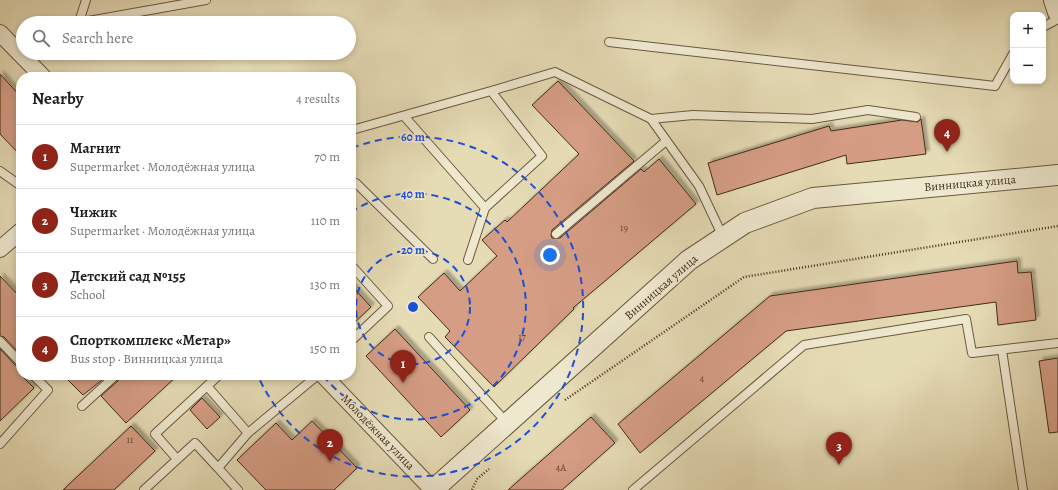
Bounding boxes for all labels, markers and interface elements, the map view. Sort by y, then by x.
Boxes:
map controls [1010,12,1046,84]
button: + [1010,12,1046,48]
search box [16,16,356,60]
icon: search [30,27,52,49]
text: Search here [62,28,133,48]
button: − [1010,48,1046,84]
text: Nearby [32,87,83,110]
text: 4 results [296,90,340,107]
pin: 4 [934,119,960,152]
text: 60 m [401,129,425,145]
text: Магнит [70,138,121,158]
text: 1 [43,148,47,165]
text: 70 m [314,148,340,165]
text: Supermarket · Молодёжная улица [70,158,255,175]
street label: Винницкая улица [923,171,1017,195]
text: 40 m [401,186,425,202]
text: Чижик [70,202,117,222]
text: 2 [42,212,48,229]
text: 110 m [311,212,340,229]
house number: 19 [620,221,628,234]
text: Supermarket · Молодёжная улица [70,222,255,239]
text: 20 m [401,242,425,258]
your location [540,245,560,265]
street label: Винницкая улица [621,250,701,323]
text: Детский сад №155 [70,266,186,286]
text: 3 [42,276,48,293]
text: 130 m [310,276,340,293]
text: School [70,286,105,303]
centre of rings [406,300,420,314]
text: Спорткомплекс «Метар» [70,330,231,350]
house number: 17 [518,330,527,343]
text: 4 [42,340,48,357]
text: 150 m [310,340,340,357]
text: Bus stop · Винницкая улица [70,350,223,367]
pin: 1 [390,350,416,383]
house number: 4 [700,372,705,385]
street label: Молодёжная улица [338,391,419,474]
pin: 2 [317,429,343,462]
pin: 3 [826,432,852,465]
house number: 11 [127,433,134,446]
house number: 4А [556,461,566,474]

